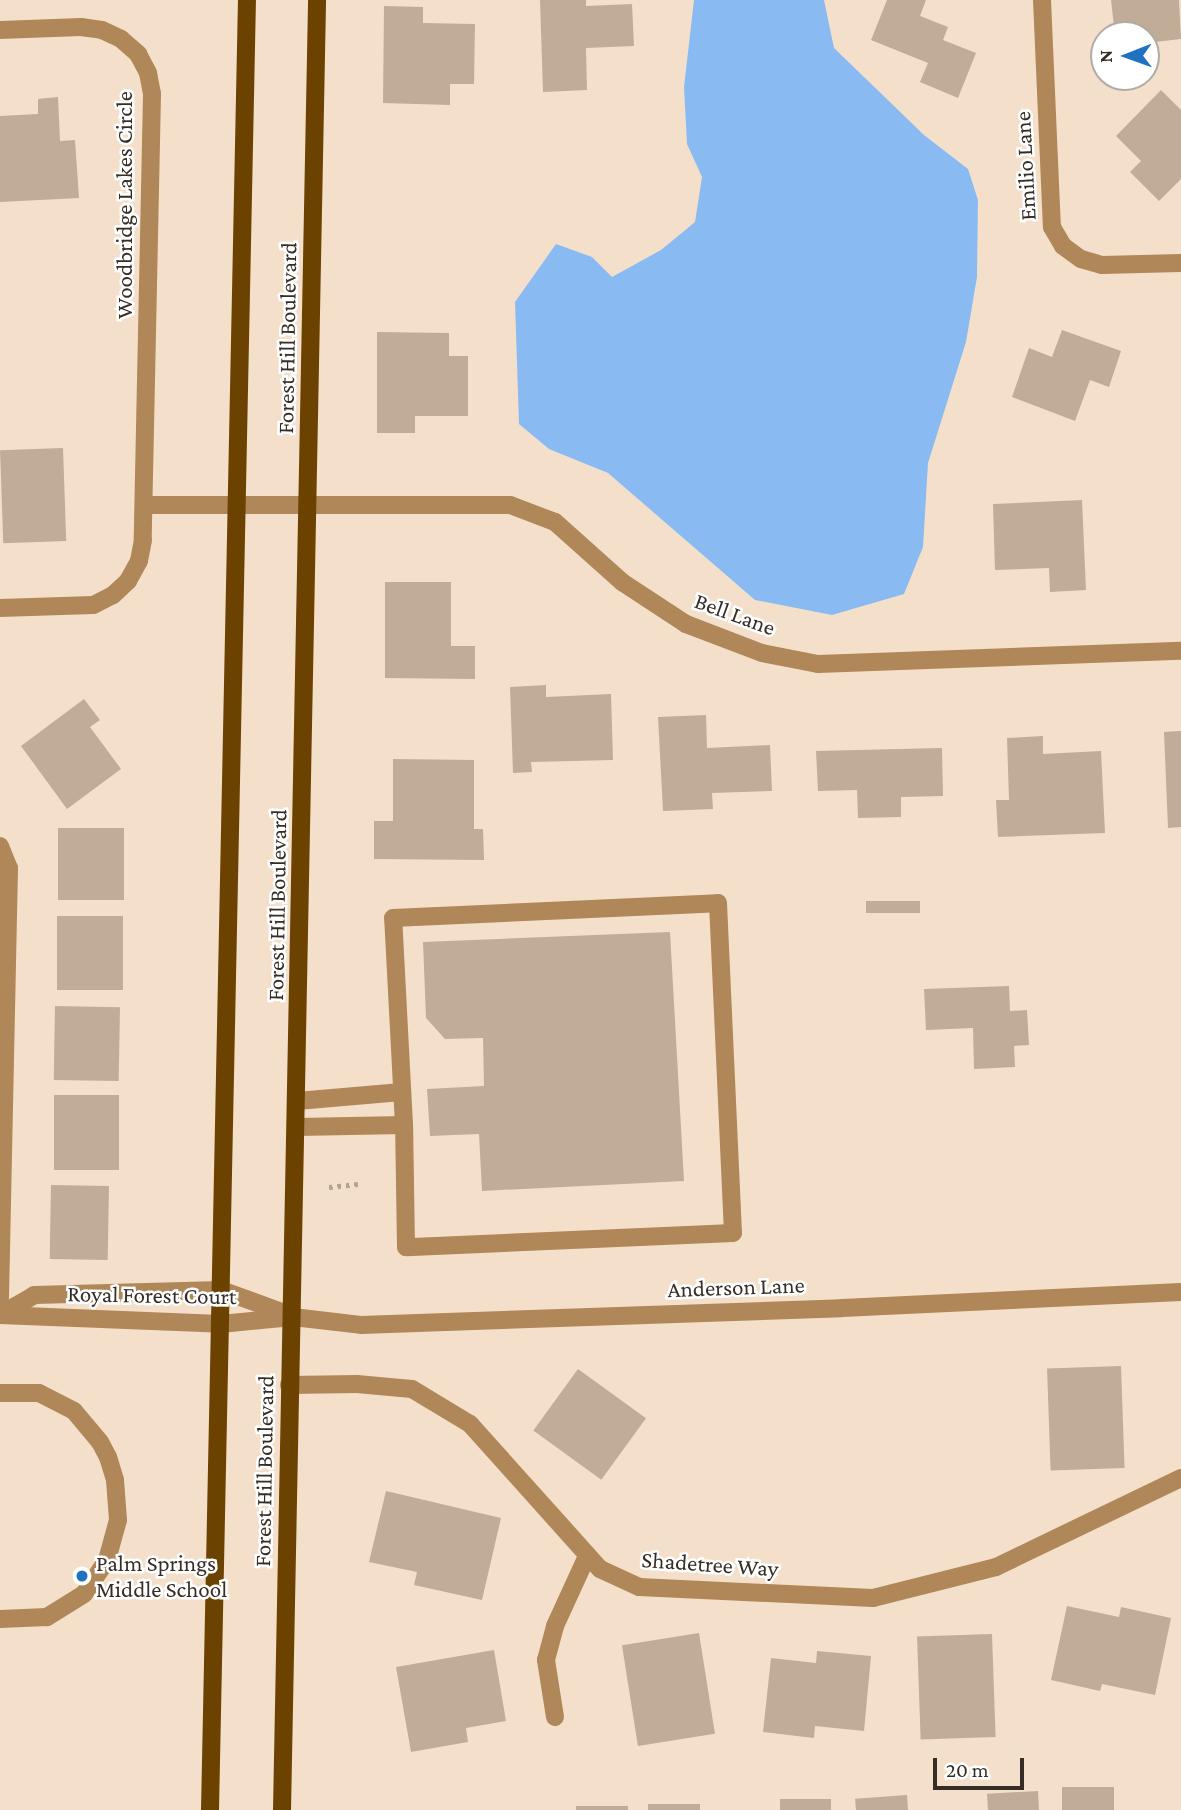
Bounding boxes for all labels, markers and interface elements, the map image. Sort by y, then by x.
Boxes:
north arrow [1090,21,1160,91]
text: N [1095,50,1116,63]
street label: Woodbridge Lakes Circle [110,91,138,319]
street label: Emilio Lane [1008,111,1042,221]
street label: Forest Hill Boulevard [272,242,302,434]
street label: Bell Lane [691,587,779,641]
street label: Forest Hill Boulevard [262,809,292,1001]
street label: Anderson Lane [667,1271,805,1303]
street label: Royal Forest Court [67,1280,237,1310]
street label: Forest Hill Boulevard [249,1375,279,1567]
street label: Shadetree Way [641,1545,779,1583]
place label: Palm Springs Middle School [96,1549,227,1603]
marker: Palm Springs Middle School [74,1568,90,1584]
scale bar [936,1744,1027,1788]
text: 20 m [946,1758,989,1782]

